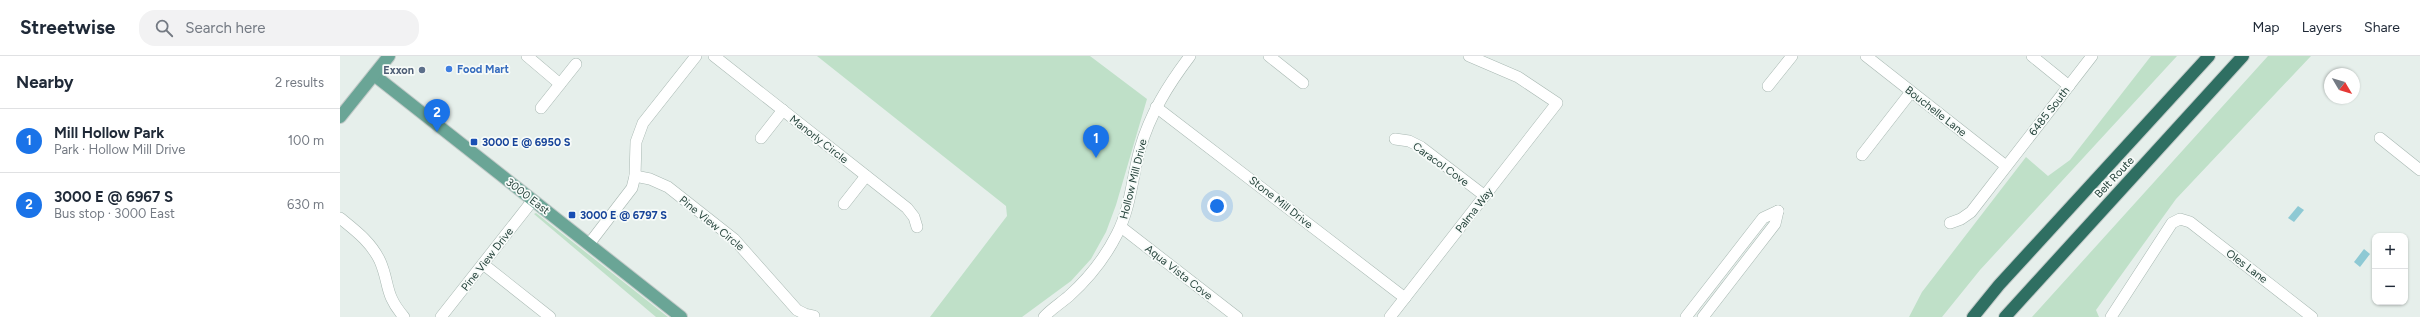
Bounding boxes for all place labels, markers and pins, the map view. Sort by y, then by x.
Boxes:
place label: Food Mart [457,63,509,76]
place label: Exxon [383,64,414,77]
marker: Food Mart [444,64,454,74]
marker: Exxon [417,65,427,75]
pin: 2 [424,99,450,132]
pin: 1 [1083,125,1109,158]
place label: 3000 E @ 6950 S [482,136,571,149]
marker: 3000 E @ 6950 S [469,137,479,147]
place label: 3000 E @ 6797 S [580,209,667,222]
marker: 3000 E @ 6797 S [567,210,577,220]

